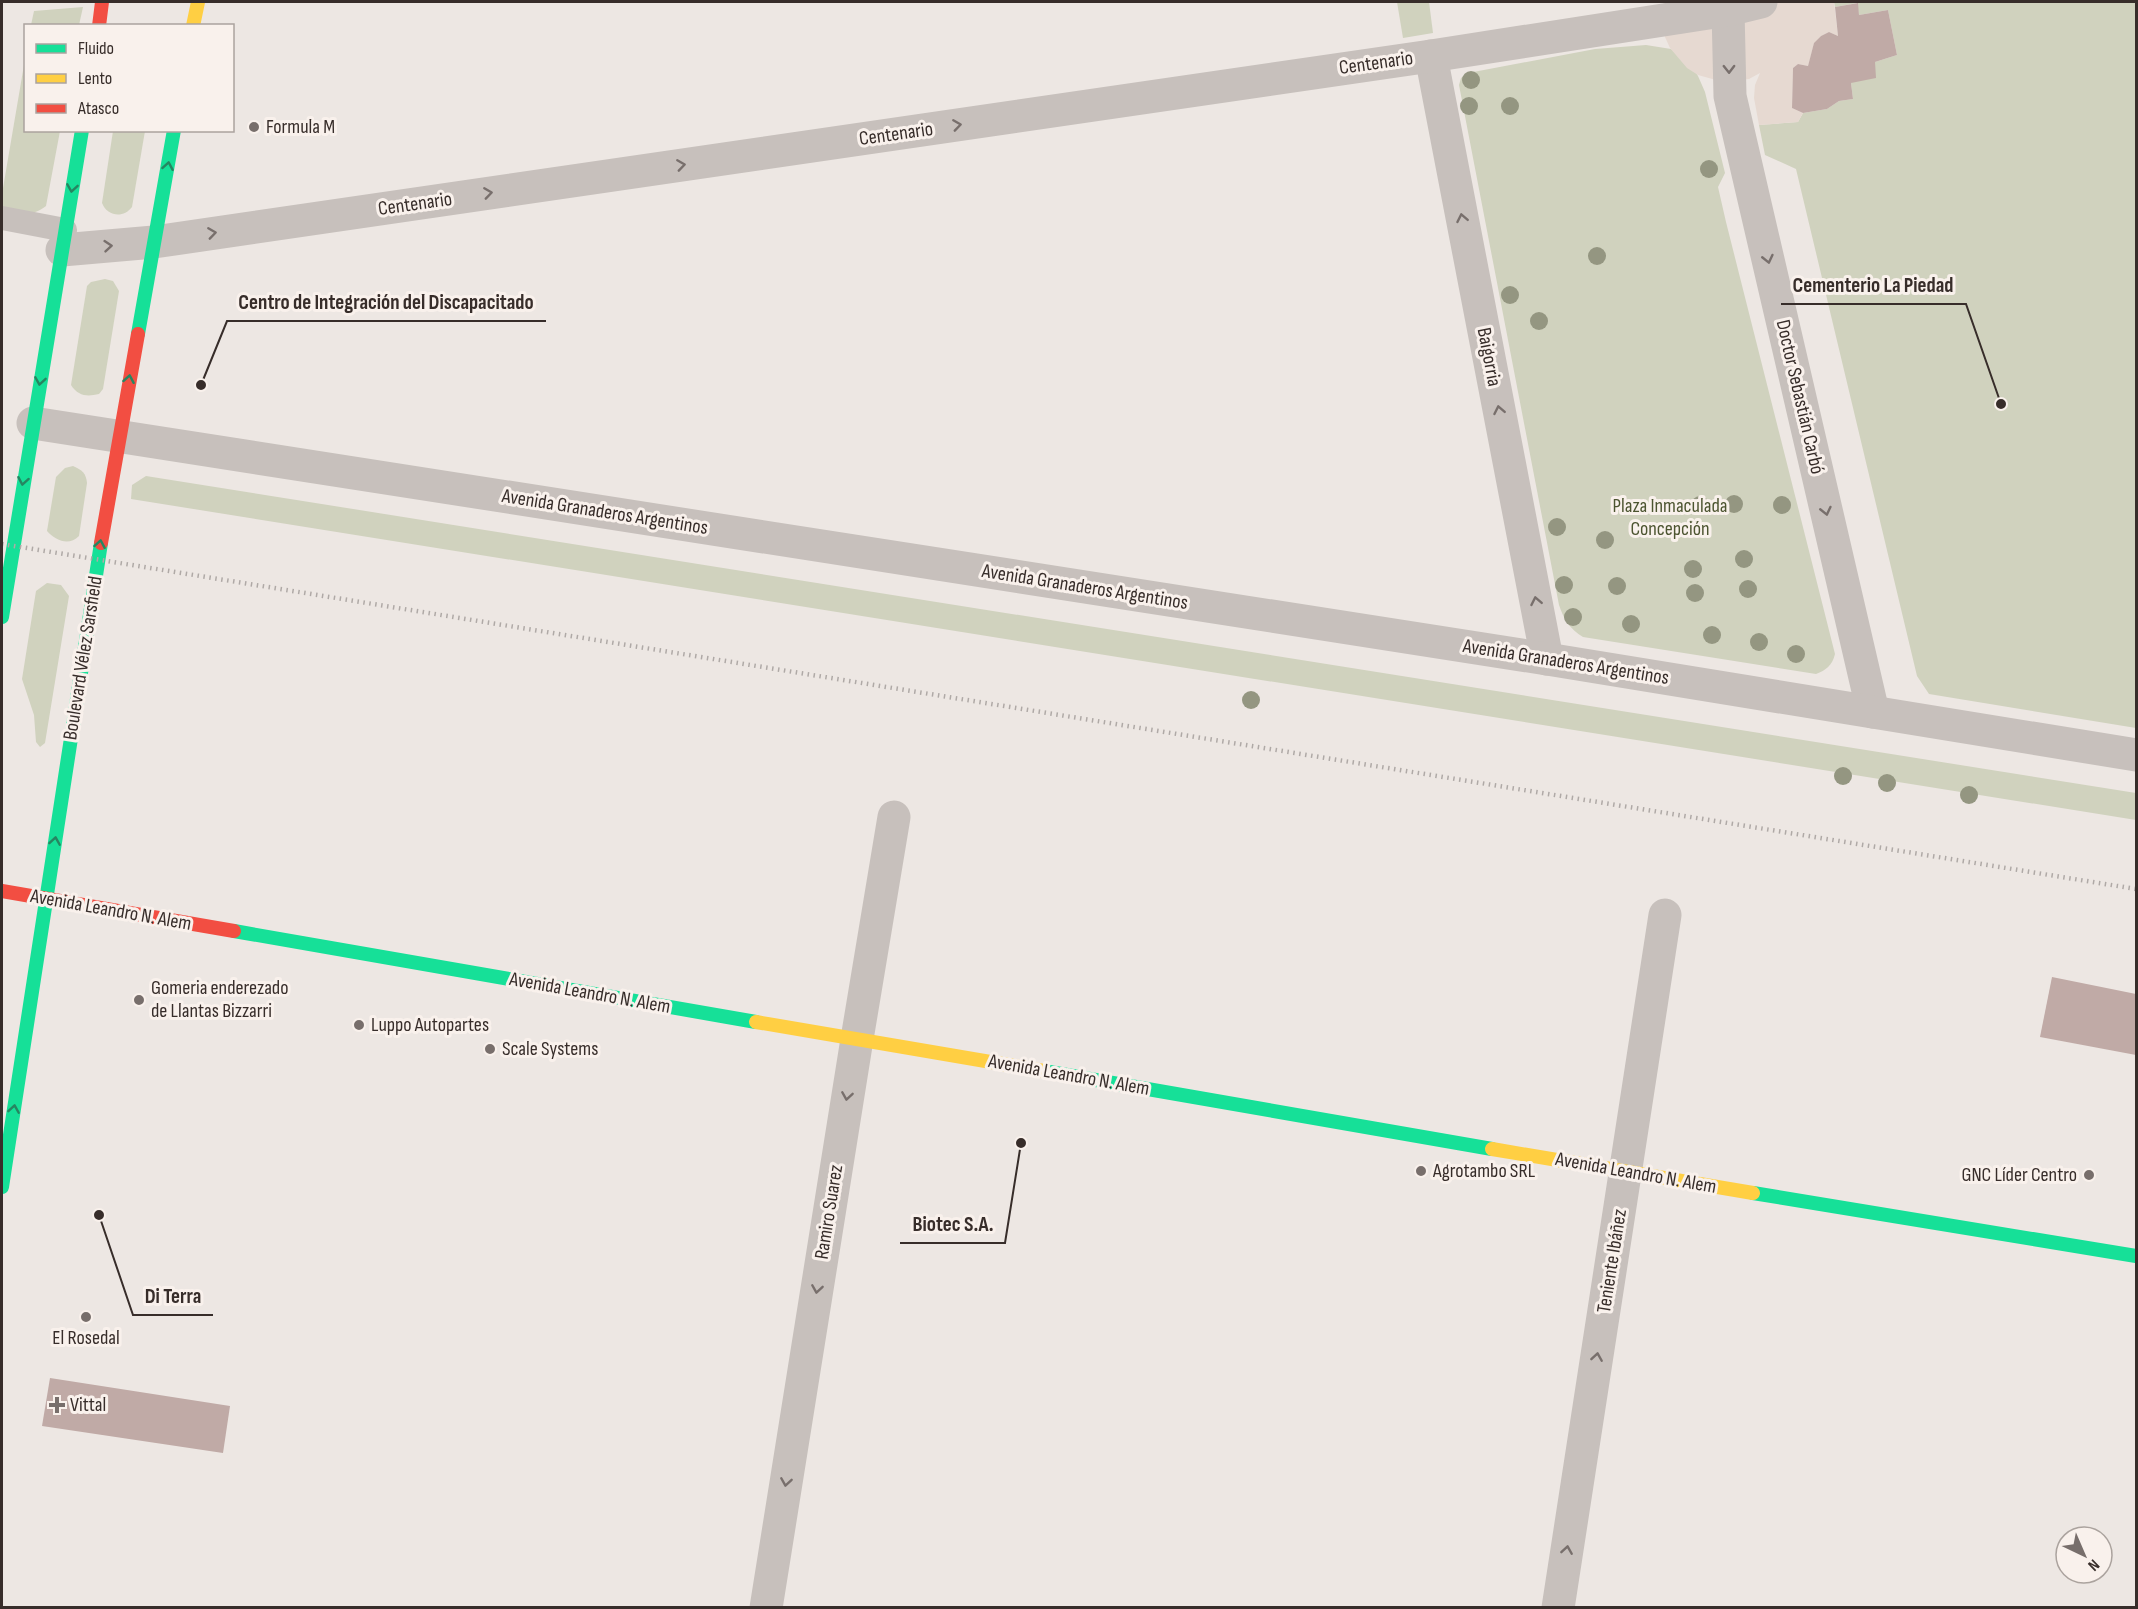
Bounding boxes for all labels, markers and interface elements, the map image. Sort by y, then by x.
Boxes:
legend [24,24,234,132]
text: Fluido [78,38,114,59]
street label: Centenario [1338,46,1414,80]
one-way arrow [1723,64,1736,73]
text: Lento [78,68,112,89]
text: Atasco [77,98,119,119]
place label: Formula M [266,115,335,139]
street label: Centenario [858,117,934,151]
one-way arrow [952,119,961,131]
marker: Formula M [247,120,261,134]
one-way arrow [676,160,685,172]
one-way arrow [161,161,174,171]
one-way arrow [67,184,79,193]
street label: Centenario [377,187,453,221]
one-way arrow [483,188,492,200]
one-way arrow [1456,213,1469,223]
one-way arrow [207,228,216,240]
one-way arrow [103,240,112,253]
one-way arrow [1760,254,1773,264]
callout: Cementerio La Piedad [1781,265,1966,304]
text: Cementerio La Piedad [1793,273,1953,298]
callout: Centro de Integración del Discapacitado [227,282,546,321]
text: Centro de Integración del Discapacitado [238,290,534,315]
street label: Doctor Sebastián Carbó [1771,318,1829,476]
street label: Baigorria [1472,326,1506,388]
one-way arrow [122,374,135,384]
one-way arrow [35,376,47,385]
one-way arrow [1493,405,1506,415]
one-way arrow [18,476,30,486]
street label: Avenida Granaderos Argentinos [499,484,710,540]
park label: Plaza Inmaculada Concepción [1613,494,1727,541]
one-way arrow [1819,505,1832,515]
one-way arrow [94,540,106,549]
street label: Avenida Granaderos Argentinos [979,559,1190,615]
street label: Boulevard Vélez Sarsfield [58,574,108,742]
one-way arrow [1530,596,1543,606]
street label: Avenida Granaderos Argentinos [1460,634,1671,690]
one-way arrow [48,836,61,846]
street label: Avenida Leandro N. Alem [28,884,193,936]
street label: Avenida Leandro N. Alem [507,967,672,1019]
place label: Gomeria enderezado de Llantas Bizzarri [151,976,289,1023]
marker: Gomeria enderezado de Llantas Bizzarri [132,993,146,1007]
place label: Luppo Autopartes [371,1013,489,1037]
marker: Luppo Autopartes [352,1018,366,1032]
place label: Scale Systems [502,1037,598,1061]
marker: Scale Systems [483,1042,497,1056]
street label: Avenida Leandro N. Alem [986,1049,1151,1101]
one-way arrow [842,1092,854,1101]
one-way arrow [7,1104,19,1114]
street label: Avenida Leandro N. Alem [1553,1147,1718,1199]
place label: Agrotambo SRL [1432,1159,1536,1183]
street label: Ramiro Suarez [810,1163,848,1261]
place label: GNC Líder Centro [1961,1163,2077,1187]
marker: Agrotambo SRL [1414,1164,1428,1178]
marker: GNC Líder Centro [2082,1168,2096,1182]
callout: Biotec S.A. [900,1204,1005,1243]
street label: Teniente Ibáñez [1592,1207,1632,1315]
text: Biotec S.A. [913,1212,993,1237]
callout: Di Terra [133,1276,213,1315]
text: Di Terra [145,1284,201,1309]
one-way arrow [811,1284,823,1294]
marker: El Rosedal [79,1310,93,1324]
place label: El Rosedal [52,1326,120,1350]
one-way arrow [1591,1352,1603,1362]
place label: Vittal [70,1393,106,1417]
marker: Vittal [48,1396,66,1414]
one-way arrow [781,1477,793,1486]
north arrow [2054,1525,2114,1585]
one-way arrow [1561,1545,1573,1554]
text: N [2084,1555,2103,1575]

